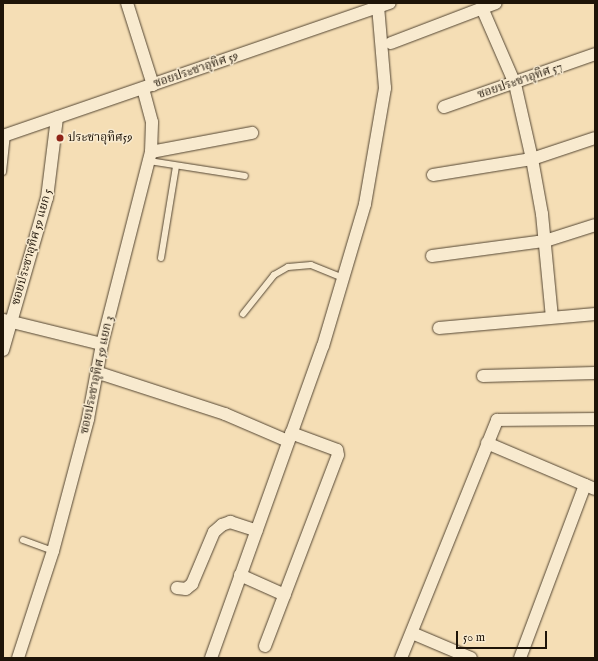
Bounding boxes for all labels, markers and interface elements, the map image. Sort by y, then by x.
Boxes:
street label: ซอยประชาอุทิศ 59 [152,49,240,91]
street label: ซอยประชาอุทิศ 57 [476,60,564,102]
place label: ประชาอุทิศ59 [68,131,132,145]
marker: ประชาอุทิศ59 [55,133,65,143]
street label: ซอยประชาอุทิศ 59 แยก 5 [8,187,56,307]
street label: ซอยประชาอุทิศ 59 แยก 3 [77,315,117,435]
scale bar [458,623,549,649]
text: 50 m [463,630,485,645]

